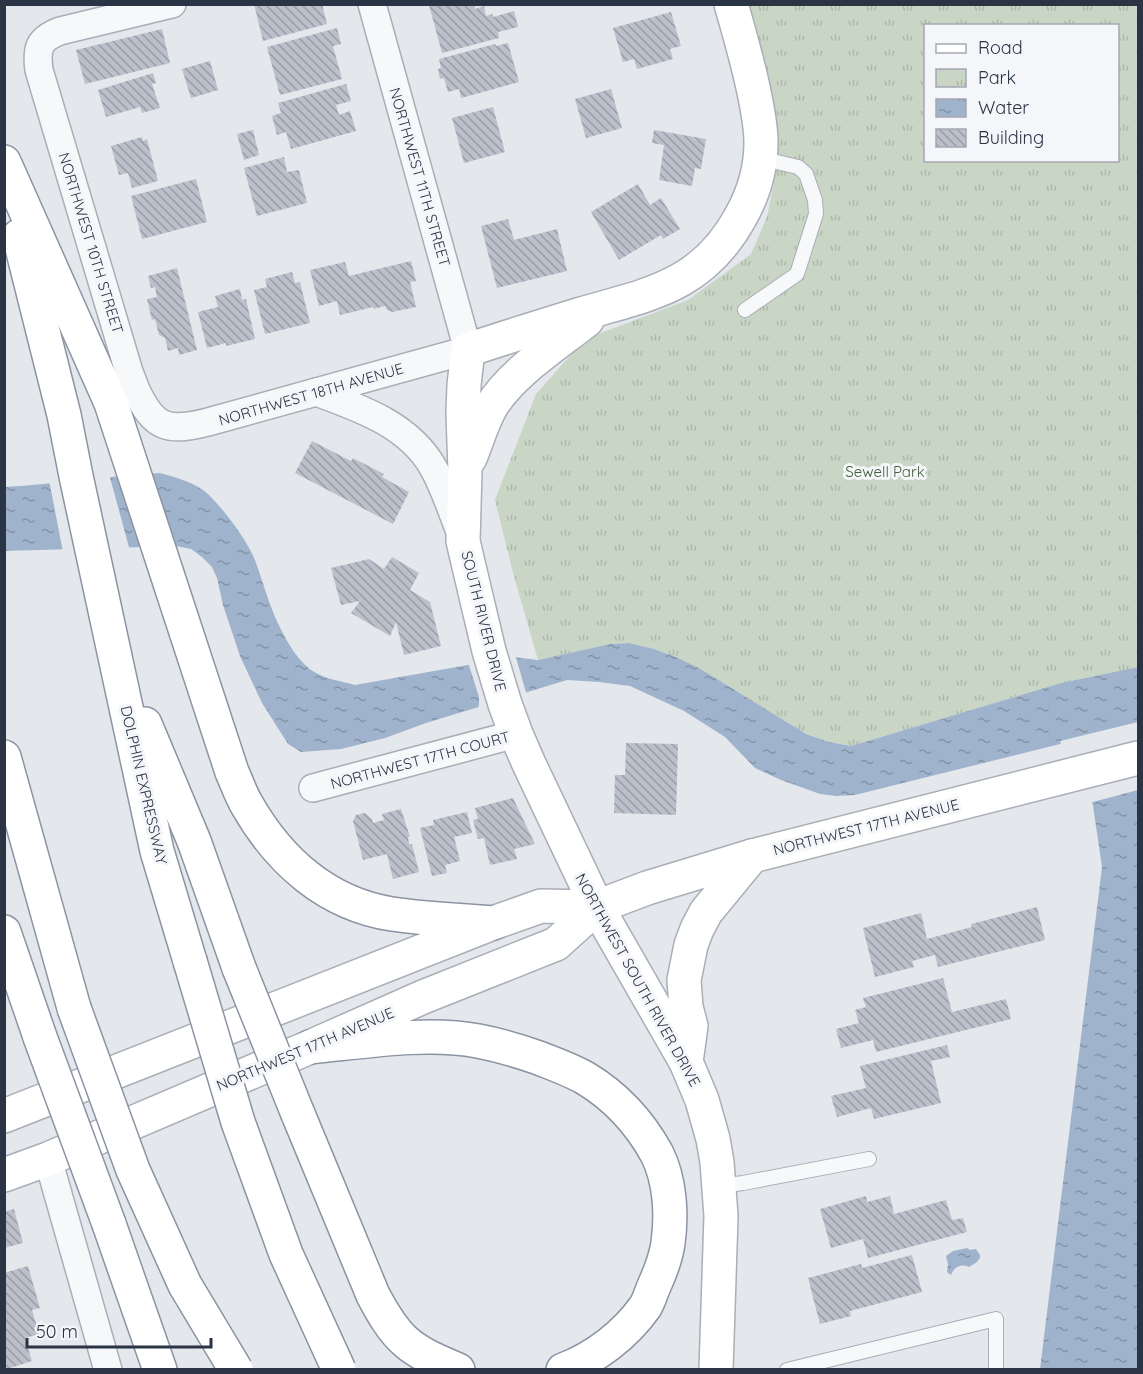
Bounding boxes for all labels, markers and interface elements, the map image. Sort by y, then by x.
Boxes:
legend [924,24,1119,162]
text: Road [978,36,1023,59]
text: Park [978,66,1016,89]
street label: NORTHWEST 11TH STREET [385,85,455,269]
text: Water [978,96,1029,119]
text: Building [978,126,1044,149]
street label: NORTHWEST 10TH STREET [54,150,128,336]
street label: NORTHWEST 18TH AVENUE [216,359,406,429]
park label: Sewell Park [845,462,925,481]
street label: SOUTH RIVER DRIVE [457,549,511,693]
street label: DOLPHIN EXPRESSWAY [116,704,172,867]
street label: NORTHWEST 17TH COURT [328,727,512,793]
street label: NORTHWEST 17TH AVENUE [771,795,961,859]
street label: NORTHWEST SOUTH RIVER DRIVE [571,870,705,1090]
street label: NORTHWEST 17TH AVENUE [213,1003,397,1095]
scale bar [27,1311,212,1349]
text: 50 m [36,1320,78,1343]

